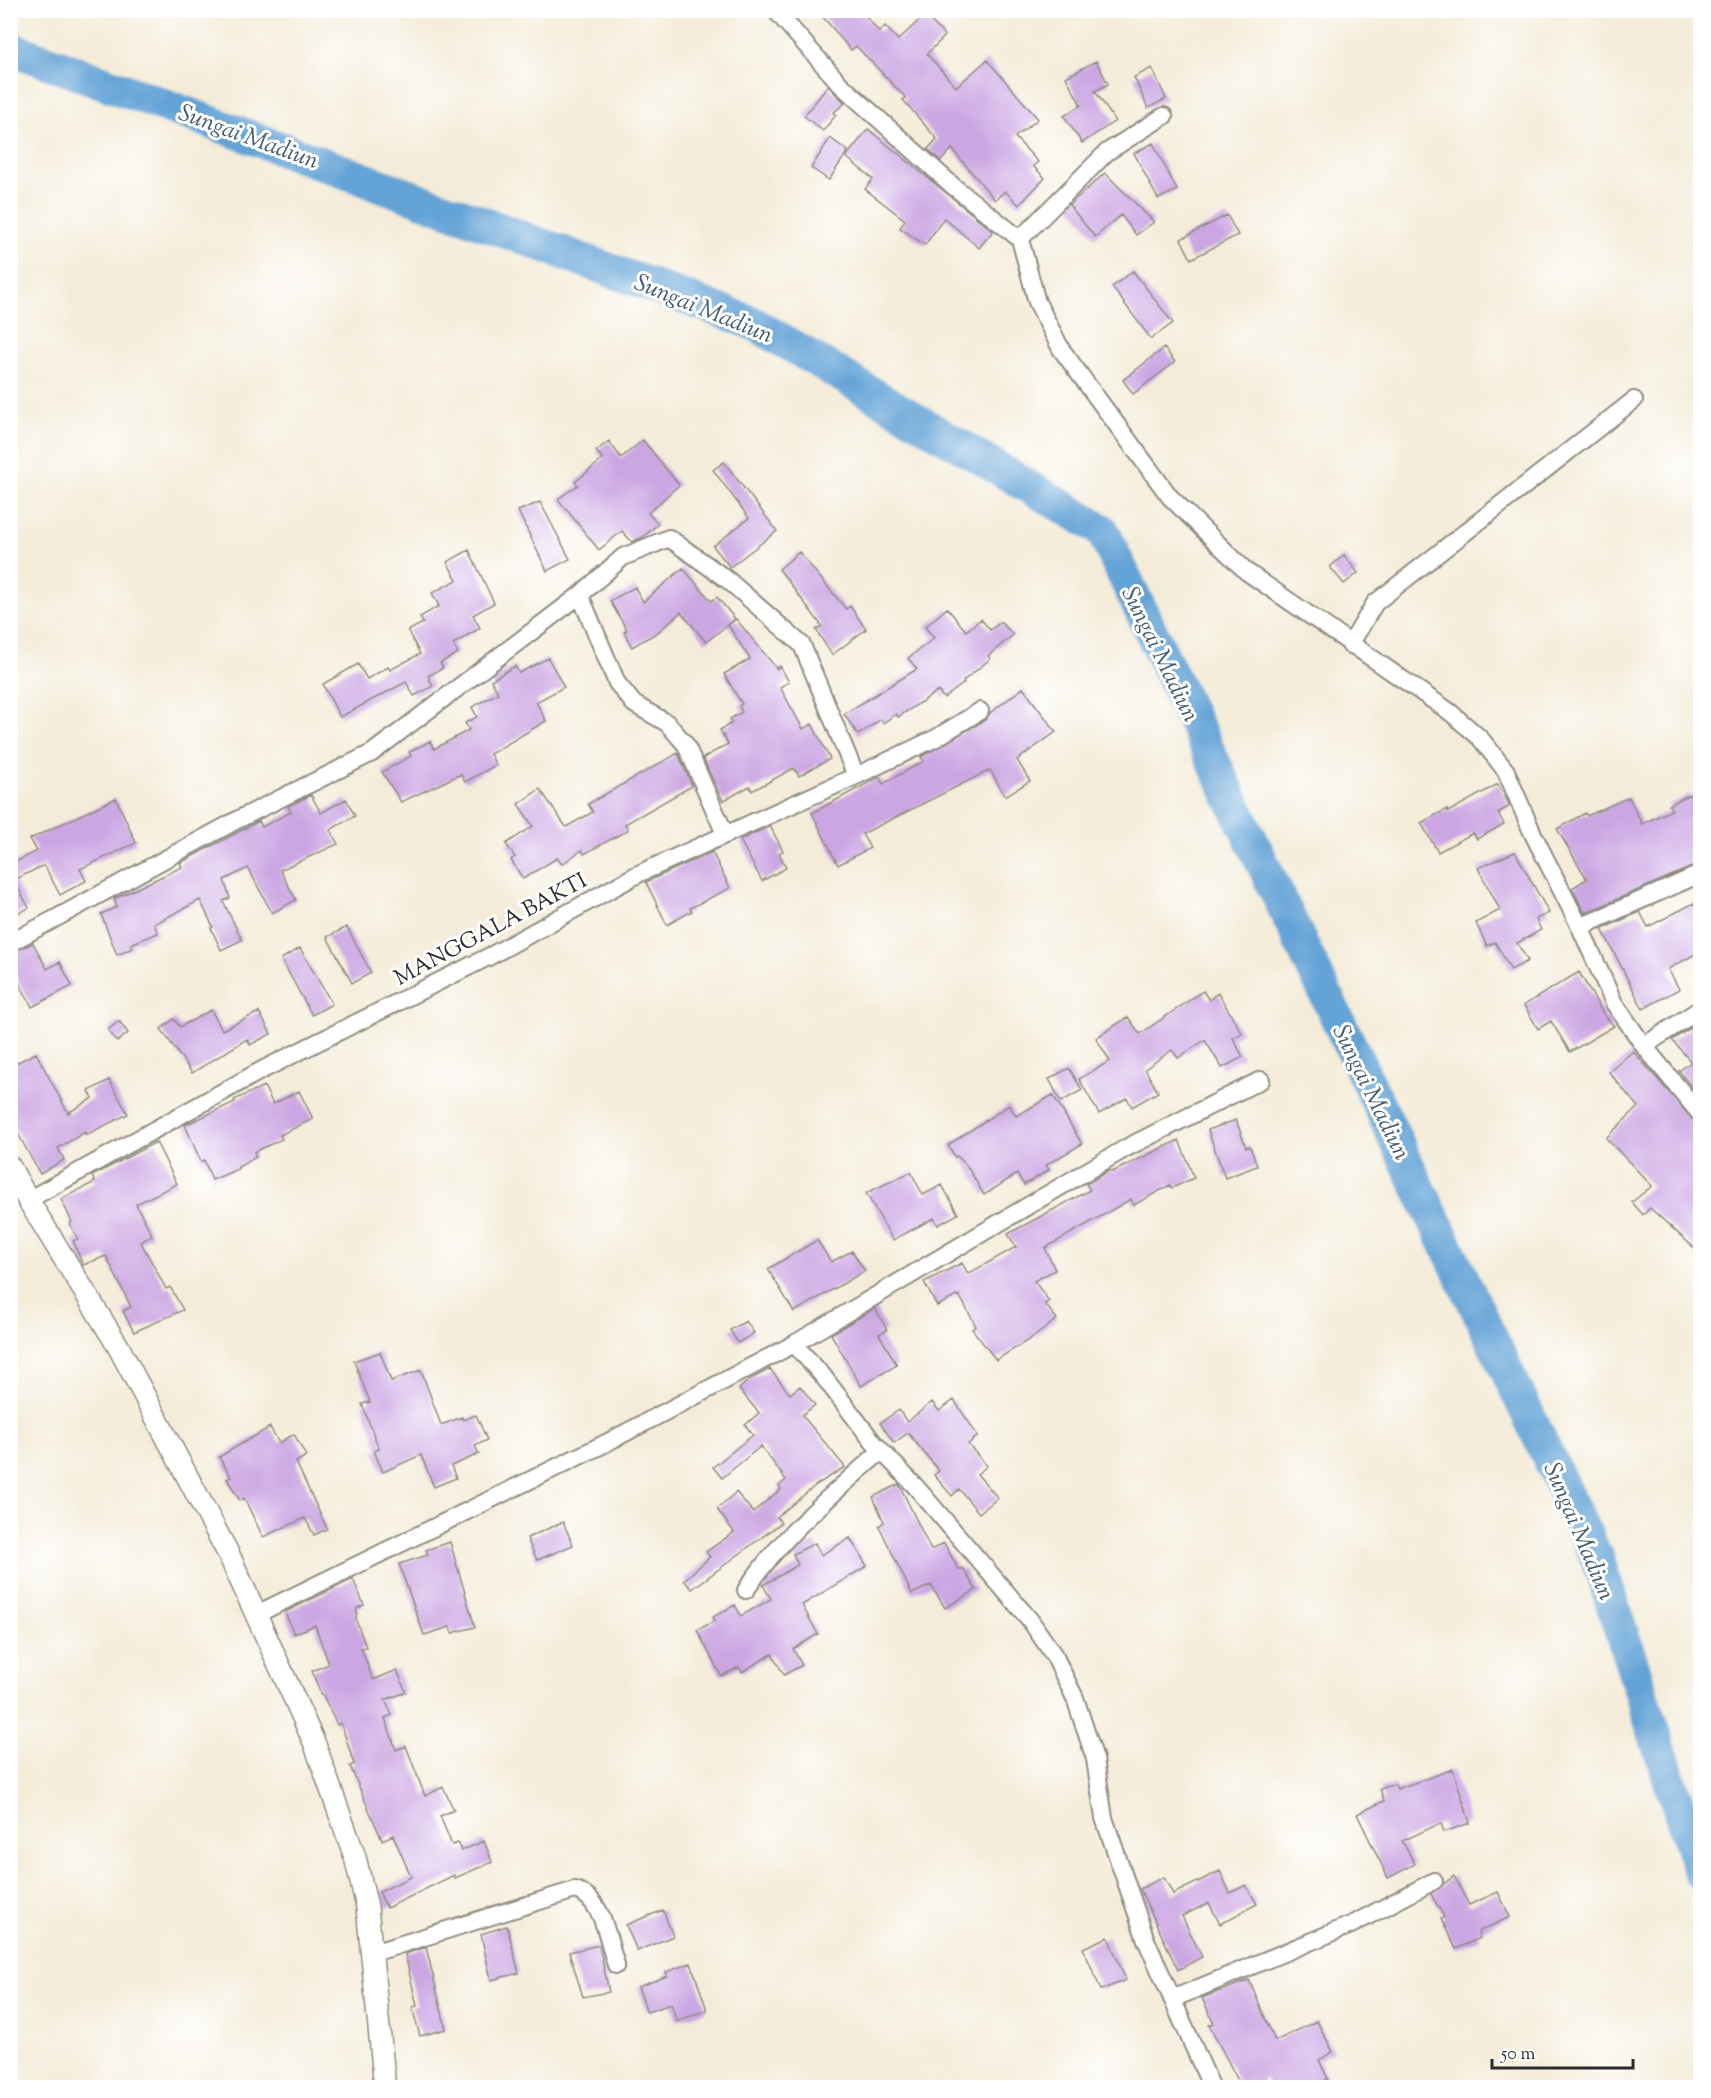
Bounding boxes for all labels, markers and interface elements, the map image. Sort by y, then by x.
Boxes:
water label: Sungai Madiun [174,97,323,179]
water label: Sungai Madiun [629,267,778,353]
water label: Sungai Madiun [1112,581,1207,729]
street label: MANGGALA BAKTI [389,866,594,995]
water label: Sungai Madiun [1323,1019,1418,1167]
water label: Sungai Madiun [1534,1458,1623,1606]
scale bar [1492,2032,1633,2070]
text: 50 m [1500,2042,1536,2068]

